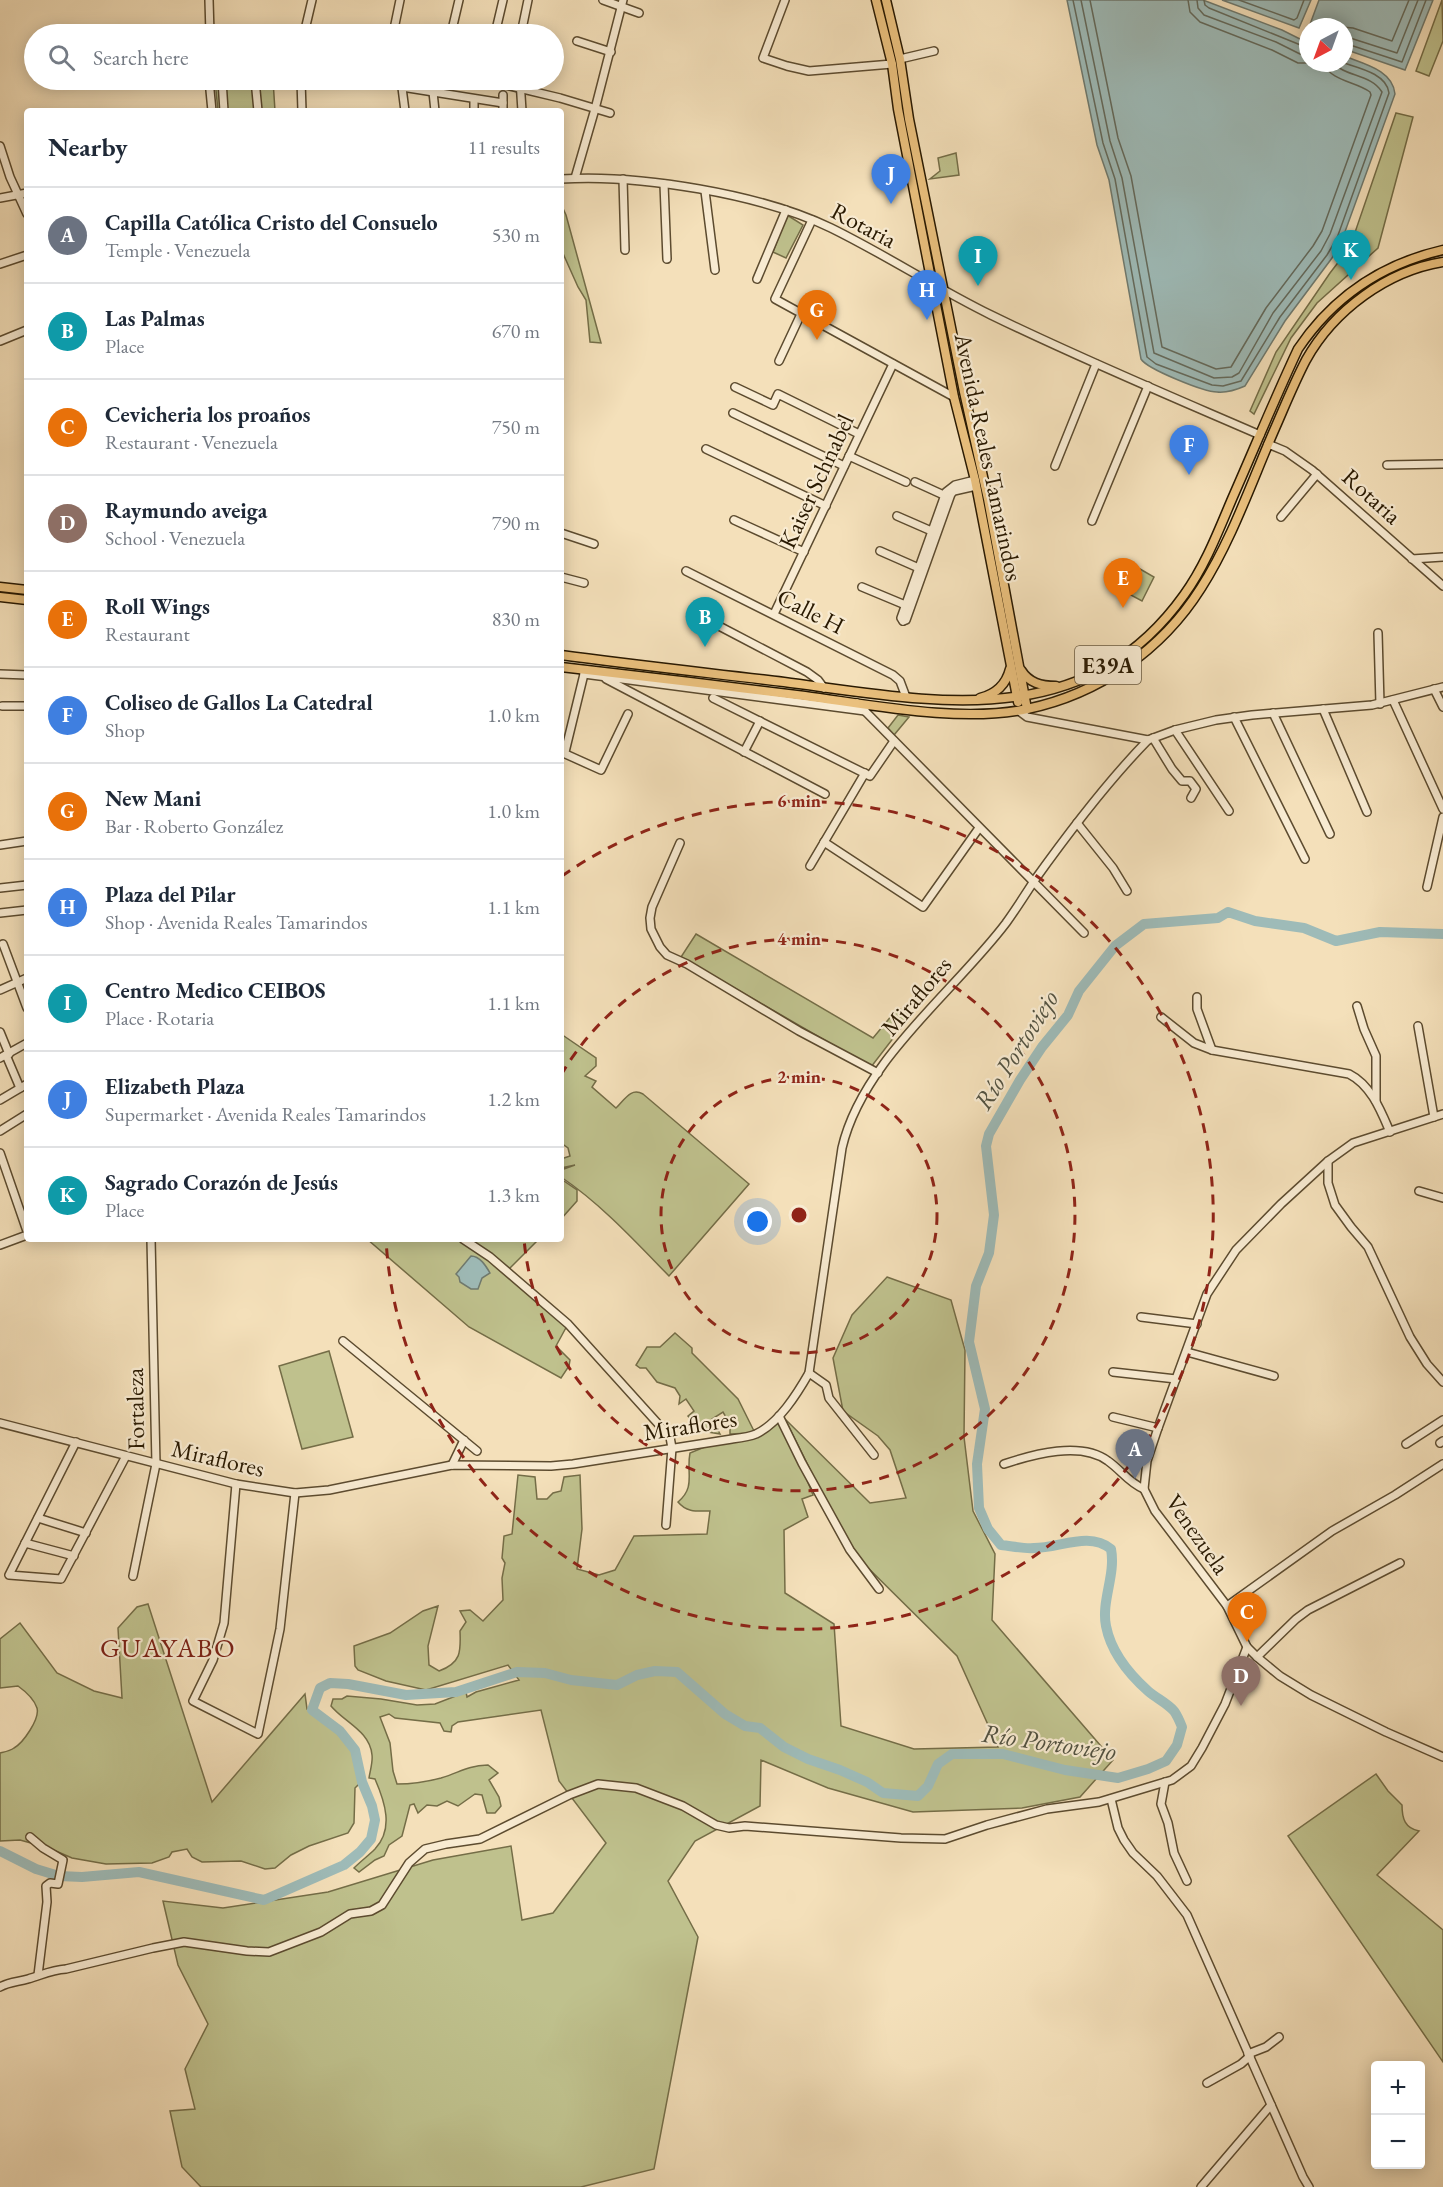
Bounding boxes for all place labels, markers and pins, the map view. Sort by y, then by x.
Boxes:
pin: J [872,154,910,204]
pin: K [1332,230,1370,280]
pin: I [958,236,998,286]
pin: H [908,270,946,320]
pin: G [798,290,836,340]
pin: F [1170,426,1208,475]
pin: E [1104,558,1142,608]
pin: B [686,598,724,647]
centre of rings [789,1205,809,1225]
pin: A [1116,1430,1154,1479]
pin: C [1228,1592,1266,1642]
pin: D [1222,1656,1260,1706]

